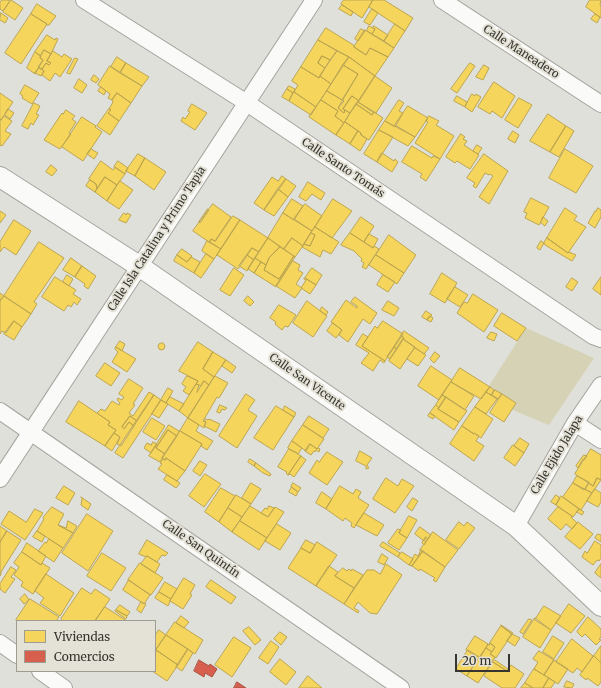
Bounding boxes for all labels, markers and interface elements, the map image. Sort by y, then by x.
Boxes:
street label: Calle Maneadero [481,23,561,81]
street label: Calle Santo Tomás [299,135,387,201]
street label: Calle Isla Catalina y Primo Tapia [105,164,209,314]
street label: Calle San Vicente [266,351,348,413]
street label: Calle Ejido Jalapa [528,413,586,497]
street label: Calle San Quintín [160,517,242,581]
legend [16,620,156,672]
text: Viviendas [54,629,110,644]
scale bar [457,646,512,672]
text: Comercios [54,649,115,664]
text: 20 m [462,653,491,668]

